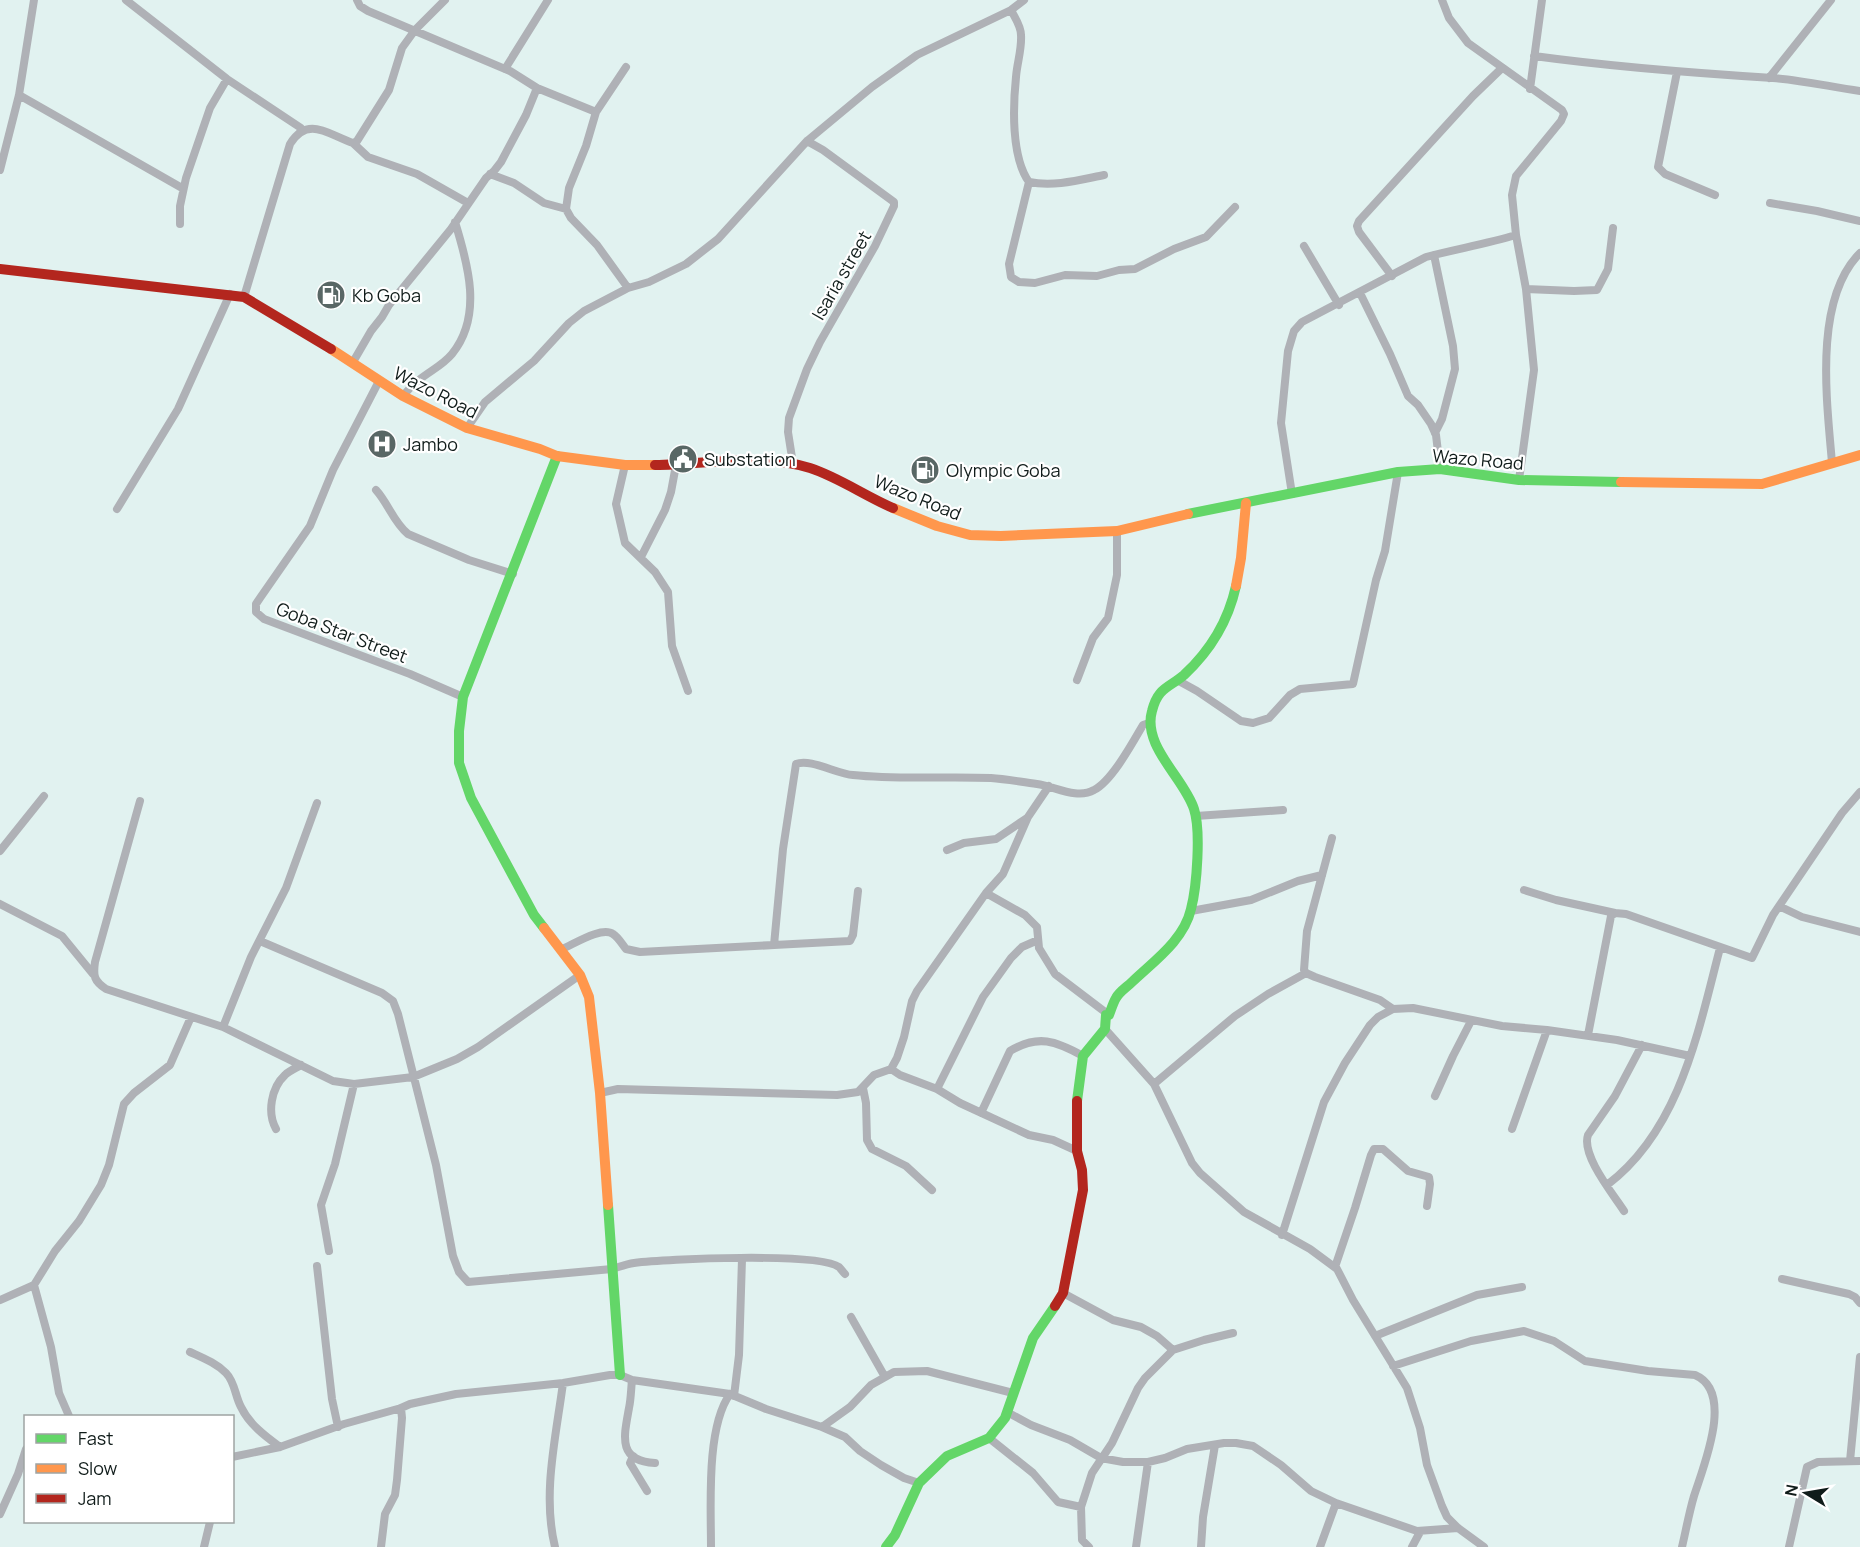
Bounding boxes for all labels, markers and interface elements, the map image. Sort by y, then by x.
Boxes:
street label: Isaria street [806,226,876,324]
fuel station icon: Kb Goba [315,279,347,311]
place label: Kb Goba [352,283,421,307]
street label: Wazo Road [390,360,482,424]
hospital icon: Jambo [366,428,398,460]
place label: Jambo [403,432,458,456]
public building icon: Substation [667,443,699,475]
street label: Wazo Road [1431,443,1525,475]
place label: Substation [704,447,796,471]
fuel station icon: Olympic Goba [909,454,941,486]
place label: Olympic Goba [946,458,1060,482]
street label: Wazo Road [871,469,965,525]
street label: Goba Star Street [273,596,411,668]
legend [24,1415,234,1523]
text: Fast [78,1426,113,1450]
text: Slow [78,1456,118,1480]
north arrow [1776,1463,1836,1523]
text: N [1779,1482,1803,1498]
text: Jam [78,1486,112,1510]

